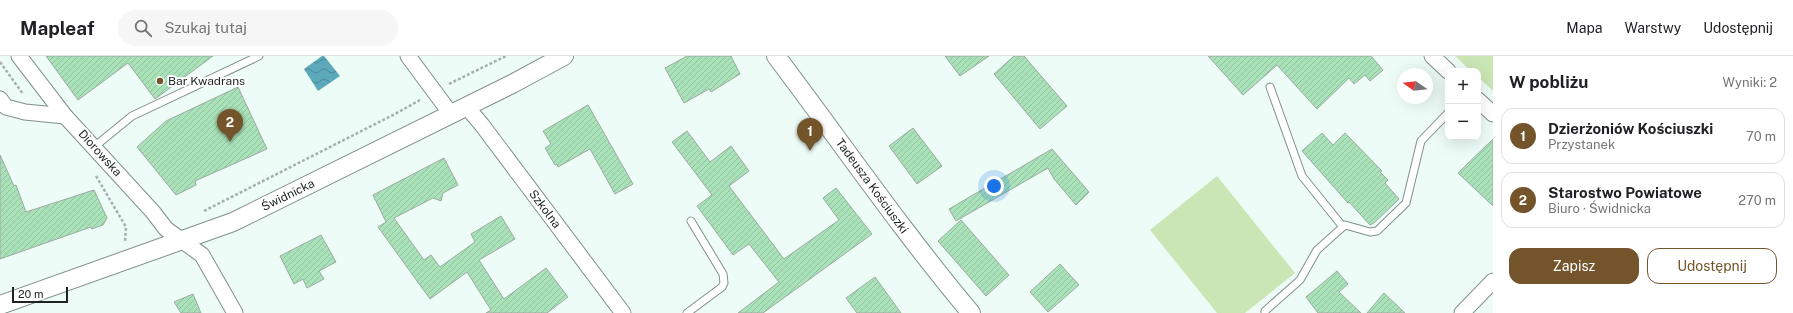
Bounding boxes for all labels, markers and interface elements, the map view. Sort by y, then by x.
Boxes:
search box [118,10,398,46]
text: Mapleaf [20,17,94,39]
icon: search [132,17,154,39]
text: Szukaj tutaj [164,19,247,36]
text: Mapa [1566,20,1602,36]
text: Warstwy [1624,20,1681,36]
text: Udostępnij [1703,20,1773,36]
north arrow [1397,68,1433,104]
map controls [1445,68,1481,140]
button: + [1445,68,1481,104]
text: W pobliżu [1509,72,1588,92]
place label: Bar Kwadrans [168,74,245,88]
text: Wyniki: 2 [1723,75,1777,90]
marker: Bar Kwadrans [155,76,165,86]
button: − [1445,104,1481,140]
pin: 2 [217,109,243,142]
pin: 1 [797,118,823,151]
text: Dzierżoniów Kościuszki [1548,120,1713,137]
street label: Diorowska [75,127,125,179]
text: 1 [1520,129,1526,144]
text: 70 m [1746,129,1776,144]
street label: Tadeusza Kościuszki [833,136,911,236]
text: Przystanek [1548,137,1615,152]
street label: Świdnicka [259,176,317,214]
your location [984,176,1004,196]
text: Starostwo Powiatowe [1548,184,1702,201]
street label: Szkolna [526,187,564,231]
text: 2 [1519,193,1527,208]
text: 270 m [1738,193,1776,208]
text: Biuro · Świdnicka [1548,201,1651,216]
button: Zapisz [1509,248,1639,284]
button: Udostępnij [1647,248,1777,284]
scale bar [12,285,68,304]
text: 20 m [18,288,43,300]

